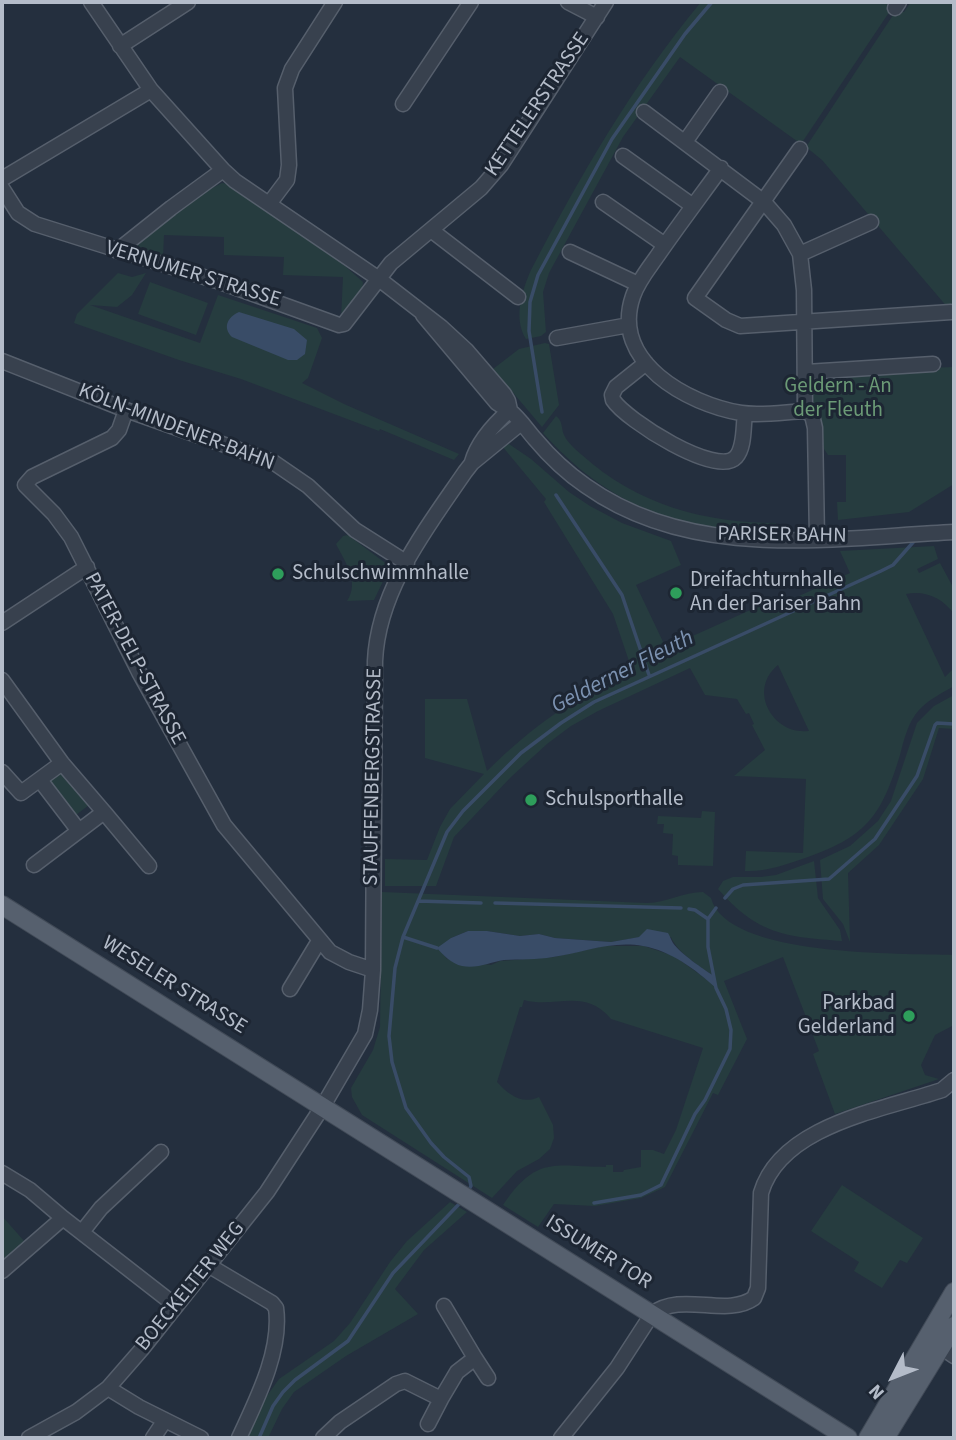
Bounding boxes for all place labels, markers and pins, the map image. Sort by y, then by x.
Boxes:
place label: Schulschwimmhalle [292,561,469,587]
marker: Schulschwimmhalle [270,566,286,582]
place label: Dreifachturnhalle An der Pariser Bahn [690,568,861,618]
marker: Dreifachturnhalle An der Pariser Bahn [668,585,684,601]
place label: Schulsporthalle [545,787,683,813]
marker: Schulsporthalle [523,792,539,808]
place label: Parkbad Gelderland [798,991,895,1041]
marker: Parkbad Gelderland [901,1008,917,1024]

